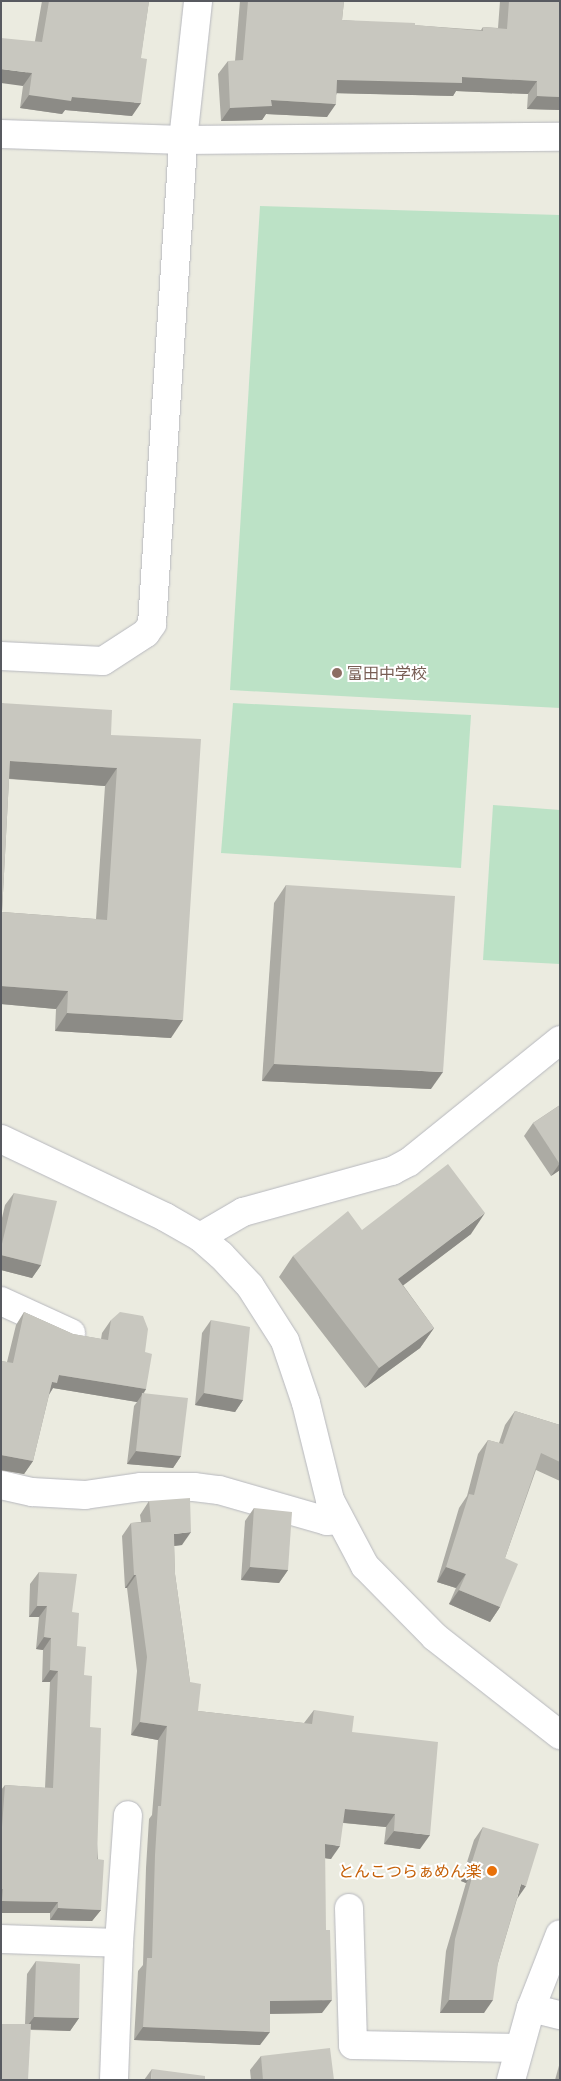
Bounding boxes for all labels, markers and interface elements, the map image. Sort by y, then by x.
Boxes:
place label: 富田中学校 [347,663,427,683]
marker: 富田中学校 [331,667,343,679]
place label: とんこつらぁめん楽 [338,1861,482,1881]
marker: とんこつらぁめん楽 [486,1865,498,1877]

